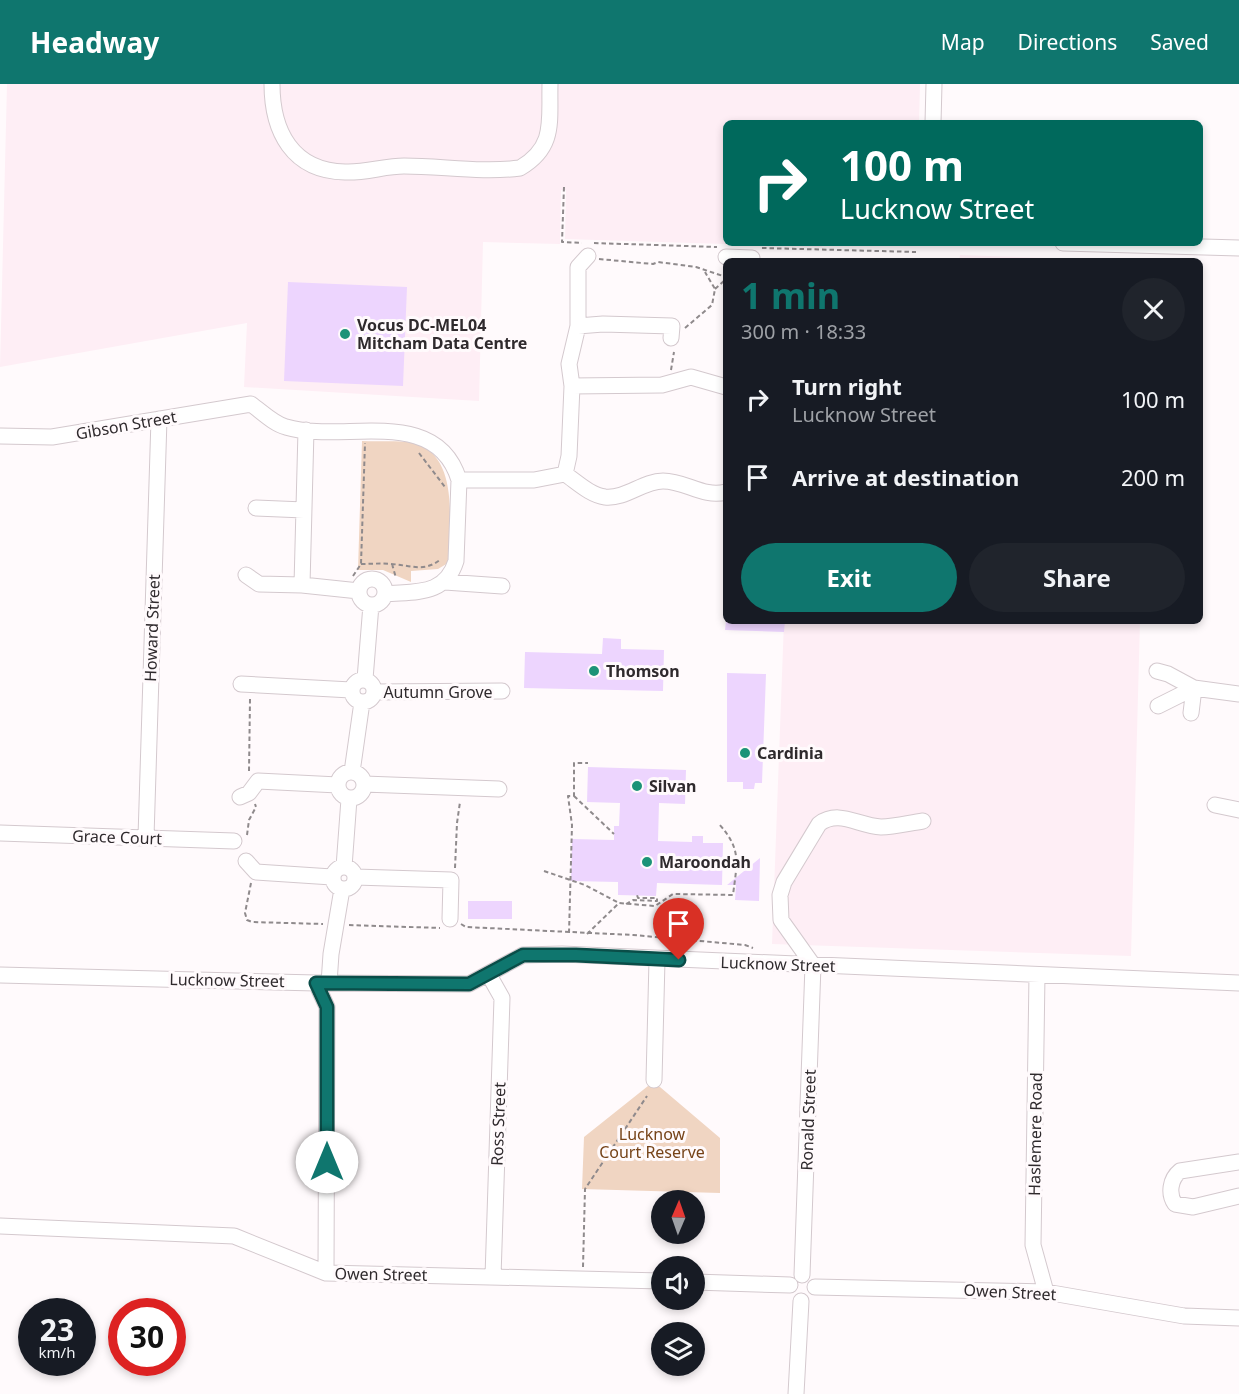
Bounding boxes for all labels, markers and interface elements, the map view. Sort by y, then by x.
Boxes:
text: Headway [30,23,159,61]
text: Map [941,28,985,56]
text: Directions [1018,28,1117,56]
text: Saved [1150,28,1209,56]
text: 100 m [840,136,964,193]
icon: right [741,144,819,222]
text: Lucknow Street [840,190,1034,227]
text: 1 min [741,271,840,320]
button: close [1122,278,1185,341]
place label: Vocus DC-MEL04 Mitcham Data Centre [357,314,527,354]
text: 300 m · 18:33 [741,318,866,345]
marker: Vocus DC-MEL04 Mitcham Data Centre [338,327,352,341]
text: Turn right [792,371,902,401]
icon: right [741,383,774,416]
text: 100 m [1121,384,1185,414]
text: Lucknow Street [792,401,936,428]
street label: Gibson Street [74,405,178,445]
icon: arrive [741,461,774,494]
text: Arrive at destination [792,462,1019,492]
text: 200 m [1121,462,1185,492]
button: Exit [741,543,957,612]
button: Share [969,543,1185,612]
street label: Howard Street [139,574,165,682]
place label: Thomson [606,660,680,682]
marker: Thomson [587,664,601,678]
street label: Autumn Grove [383,681,493,703]
place label: Cardinia [757,742,823,764]
marker: Cardinia [738,746,752,760]
place label: Silvan [649,775,697,797]
marker: Silvan [630,779,644,793]
street label: Grace Court [72,824,162,850]
place label: Maroondah [659,851,751,873]
marker: Maroondah [640,855,654,869]
pin [653,898,704,960]
icon: arrive [662,907,695,940]
street label: Lucknow Street [720,951,836,977]
street label: Lucknow Street [169,968,285,992]
street label: Ronald Street [795,1069,821,1171]
street label: Haslemere Road [1023,1072,1047,1196]
street label: Ross Street [486,1082,510,1166]
park label: Lucknow Court Reserve [599,1123,705,1163]
position arrow [295,1130,359,1194]
north arrow [651,1190,705,1244]
map controls [651,1190,705,1376]
button: sound [651,1256,705,1310]
street label: Owen Street [334,1262,428,1286]
street label: Owen Street [963,1279,1057,1305]
speed limit sign: 30 [108,1298,186,1376]
text: 23 [40,1309,74,1350]
button: layers [651,1322,705,1376]
text: km/h [39,1342,75,1362]

